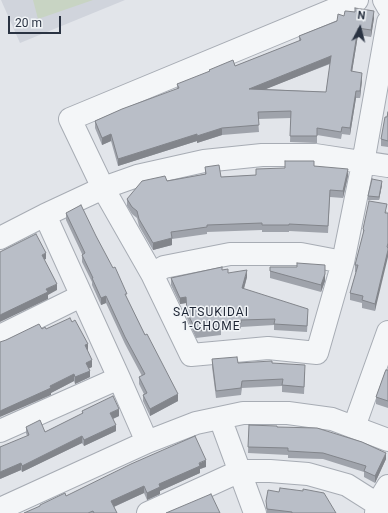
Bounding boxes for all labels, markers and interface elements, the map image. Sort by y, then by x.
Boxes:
scale bar [10,8,63,34]
north arrow [340,8,380,48]
text: N [357,9,366,23]
text: 20 m [15,16,42,30]
district label: SATSUKIDAI 1-CHOME [173,306,249,334]

